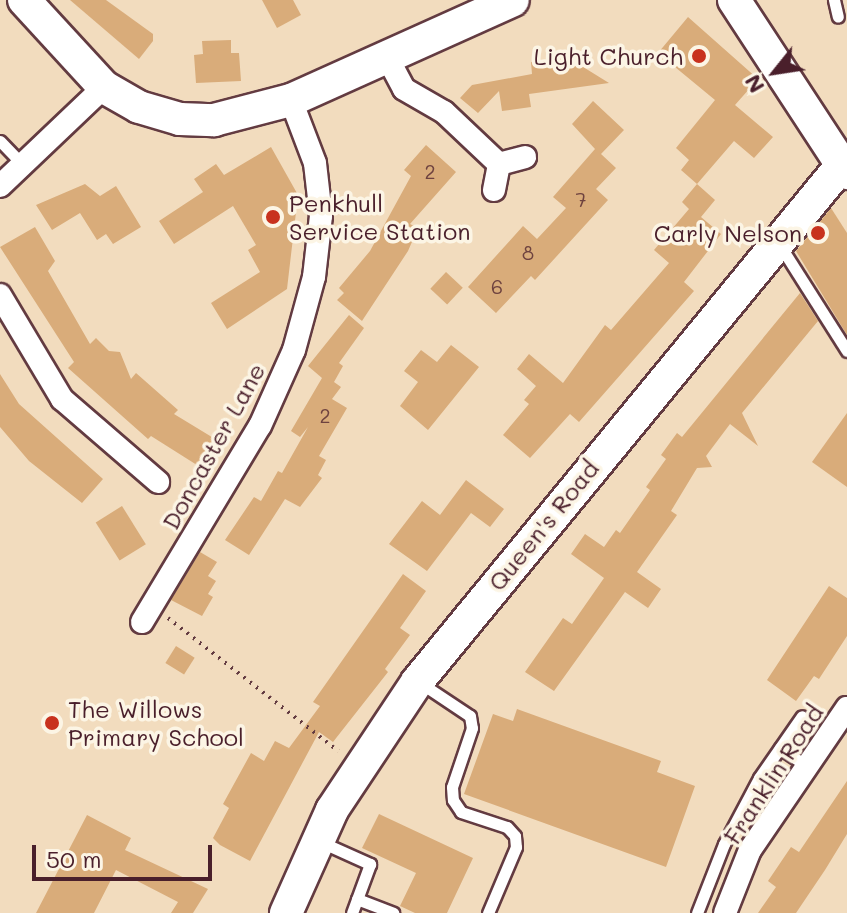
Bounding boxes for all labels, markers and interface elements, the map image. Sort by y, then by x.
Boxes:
north arrow [735,32,815,112]
place label: Light Church [534,42,683,70]
marker: Light Church [690,47,708,65]
text: N [737,70,771,99]
house number: 2 [424,159,436,183]
house number: 7 [575,187,587,211]
place label: Penkhull Service Station [289,189,471,245]
marker: Penkhull Service Station [264,208,282,226]
place label: Carly Nelson [654,219,802,247]
marker: Carly Nelson [809,224,827,242]
house number: 8 [522,240,534,264]
house number: 6 [491,274,503,298]
street label: Doncaster Lane [155,358,271,534]
house number: 2 [319,403,331,427]
street label: Queen's Road [482,454,604,596]
place label: The Willows Primary School [68,695,244,751]
street label: Franklin Road [717,699,829,849]
marker: The Willows Primary School [43,714,61,732]
scale bar [36,829,216,879]
text: 50 m [46,843,102,874]

